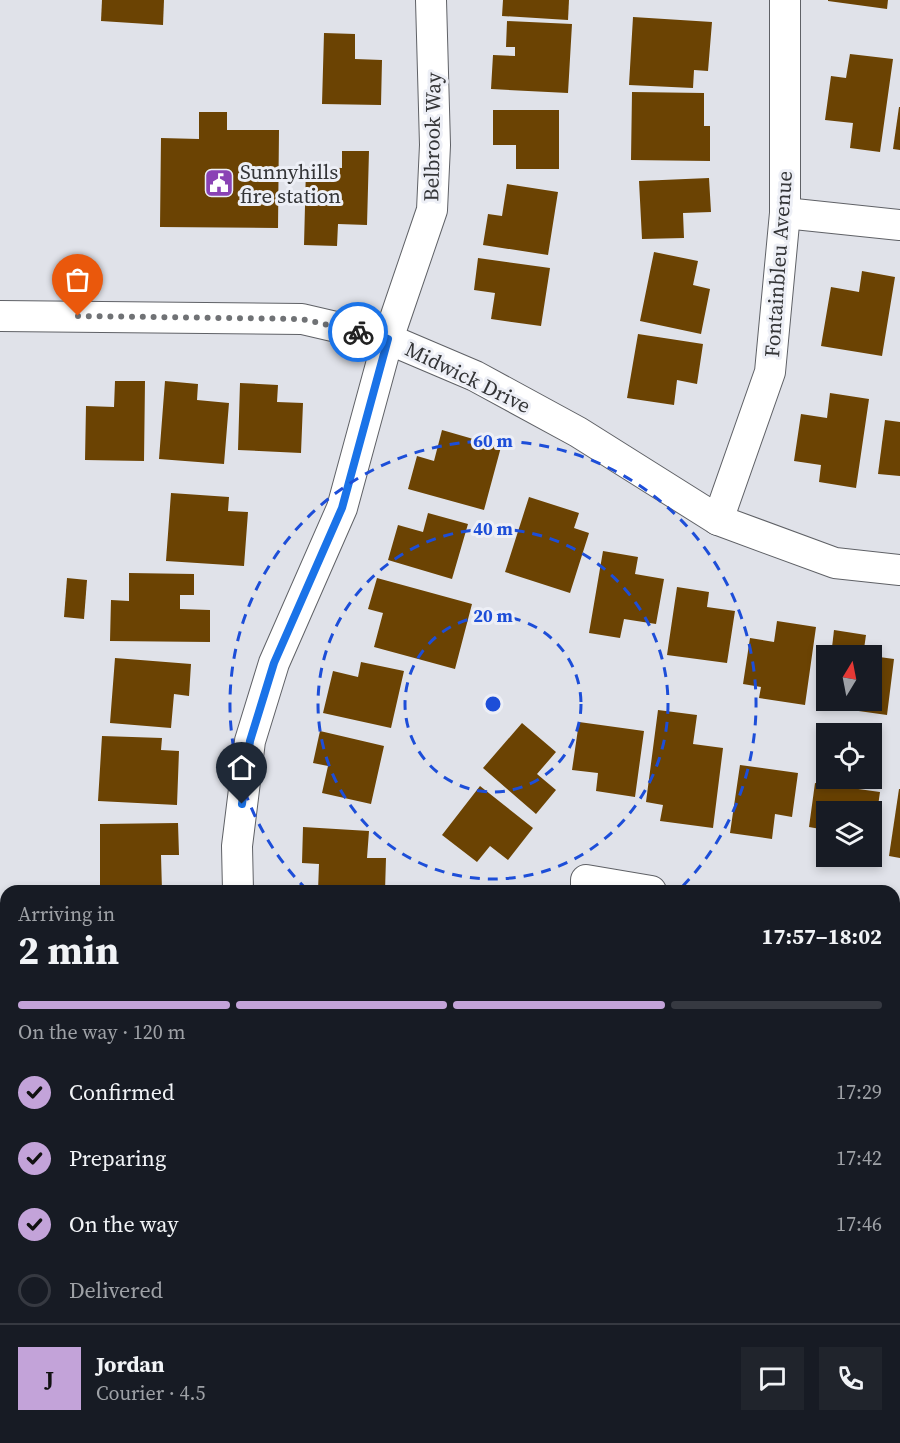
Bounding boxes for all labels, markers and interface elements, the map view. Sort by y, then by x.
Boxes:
street label: Belbrook Way [416,72,448,202]
place label: Sunnyhills fire station [240,157,341,210]
public building icon: Sunnyhills fire station [203,167,235,199]
street label: Fontainbleu Avenue [757,170,799,358]
pin [52,254,103,316]
icon: bag [61,263,94,296]
courier [328,302,388,362]
icon: bike [342,316,375,349]
street label: Midwick Drive [400,334,536,420]
text: 60 m [473,428,513,453]
text: 40 m [473,516,513,541]
text: 20 m [473,603,513,628]
north arrow [816,645,882,711]
map controls [816,645,882,867]
centre of rings [483,694,503,714]
button: locate [816,723,882,789]
pin [216,742,267,804]
icon: home [225,751,258,784]
button: layers [816,801,882,867]
text: Arriving in [18,900,115,928]
text: 17:57–18:02 [762,921,882,951]
text: 2 min [18,924,119,977]
text: On the way · 120 m [18,1018,185,1046]
icon: check [18,1076,51,1109]
text: Confirmed [69,1077,174,1107]
text: 17:29 [836,1078,882,1106]
icon: check [18,1142,51,1175]
text: Preparing [69,1143,166,1173]
text: 17:42 [836,1144,882,1172]
icon: check [18,1208,51,1241]
text: On the way [69,1209,178,1239]
text: 17:46 [836,1210,882,1238]
text: Delivered [69,1275,163,1305]
button: chat [741,1347,804,1410]
button: phone [819,1347,882,1410]
text: Jordan [96,1349,164,1379]
text: J [45,1363,54,1393]
text: Courier · 4.5 [96,1379,205,1407]

